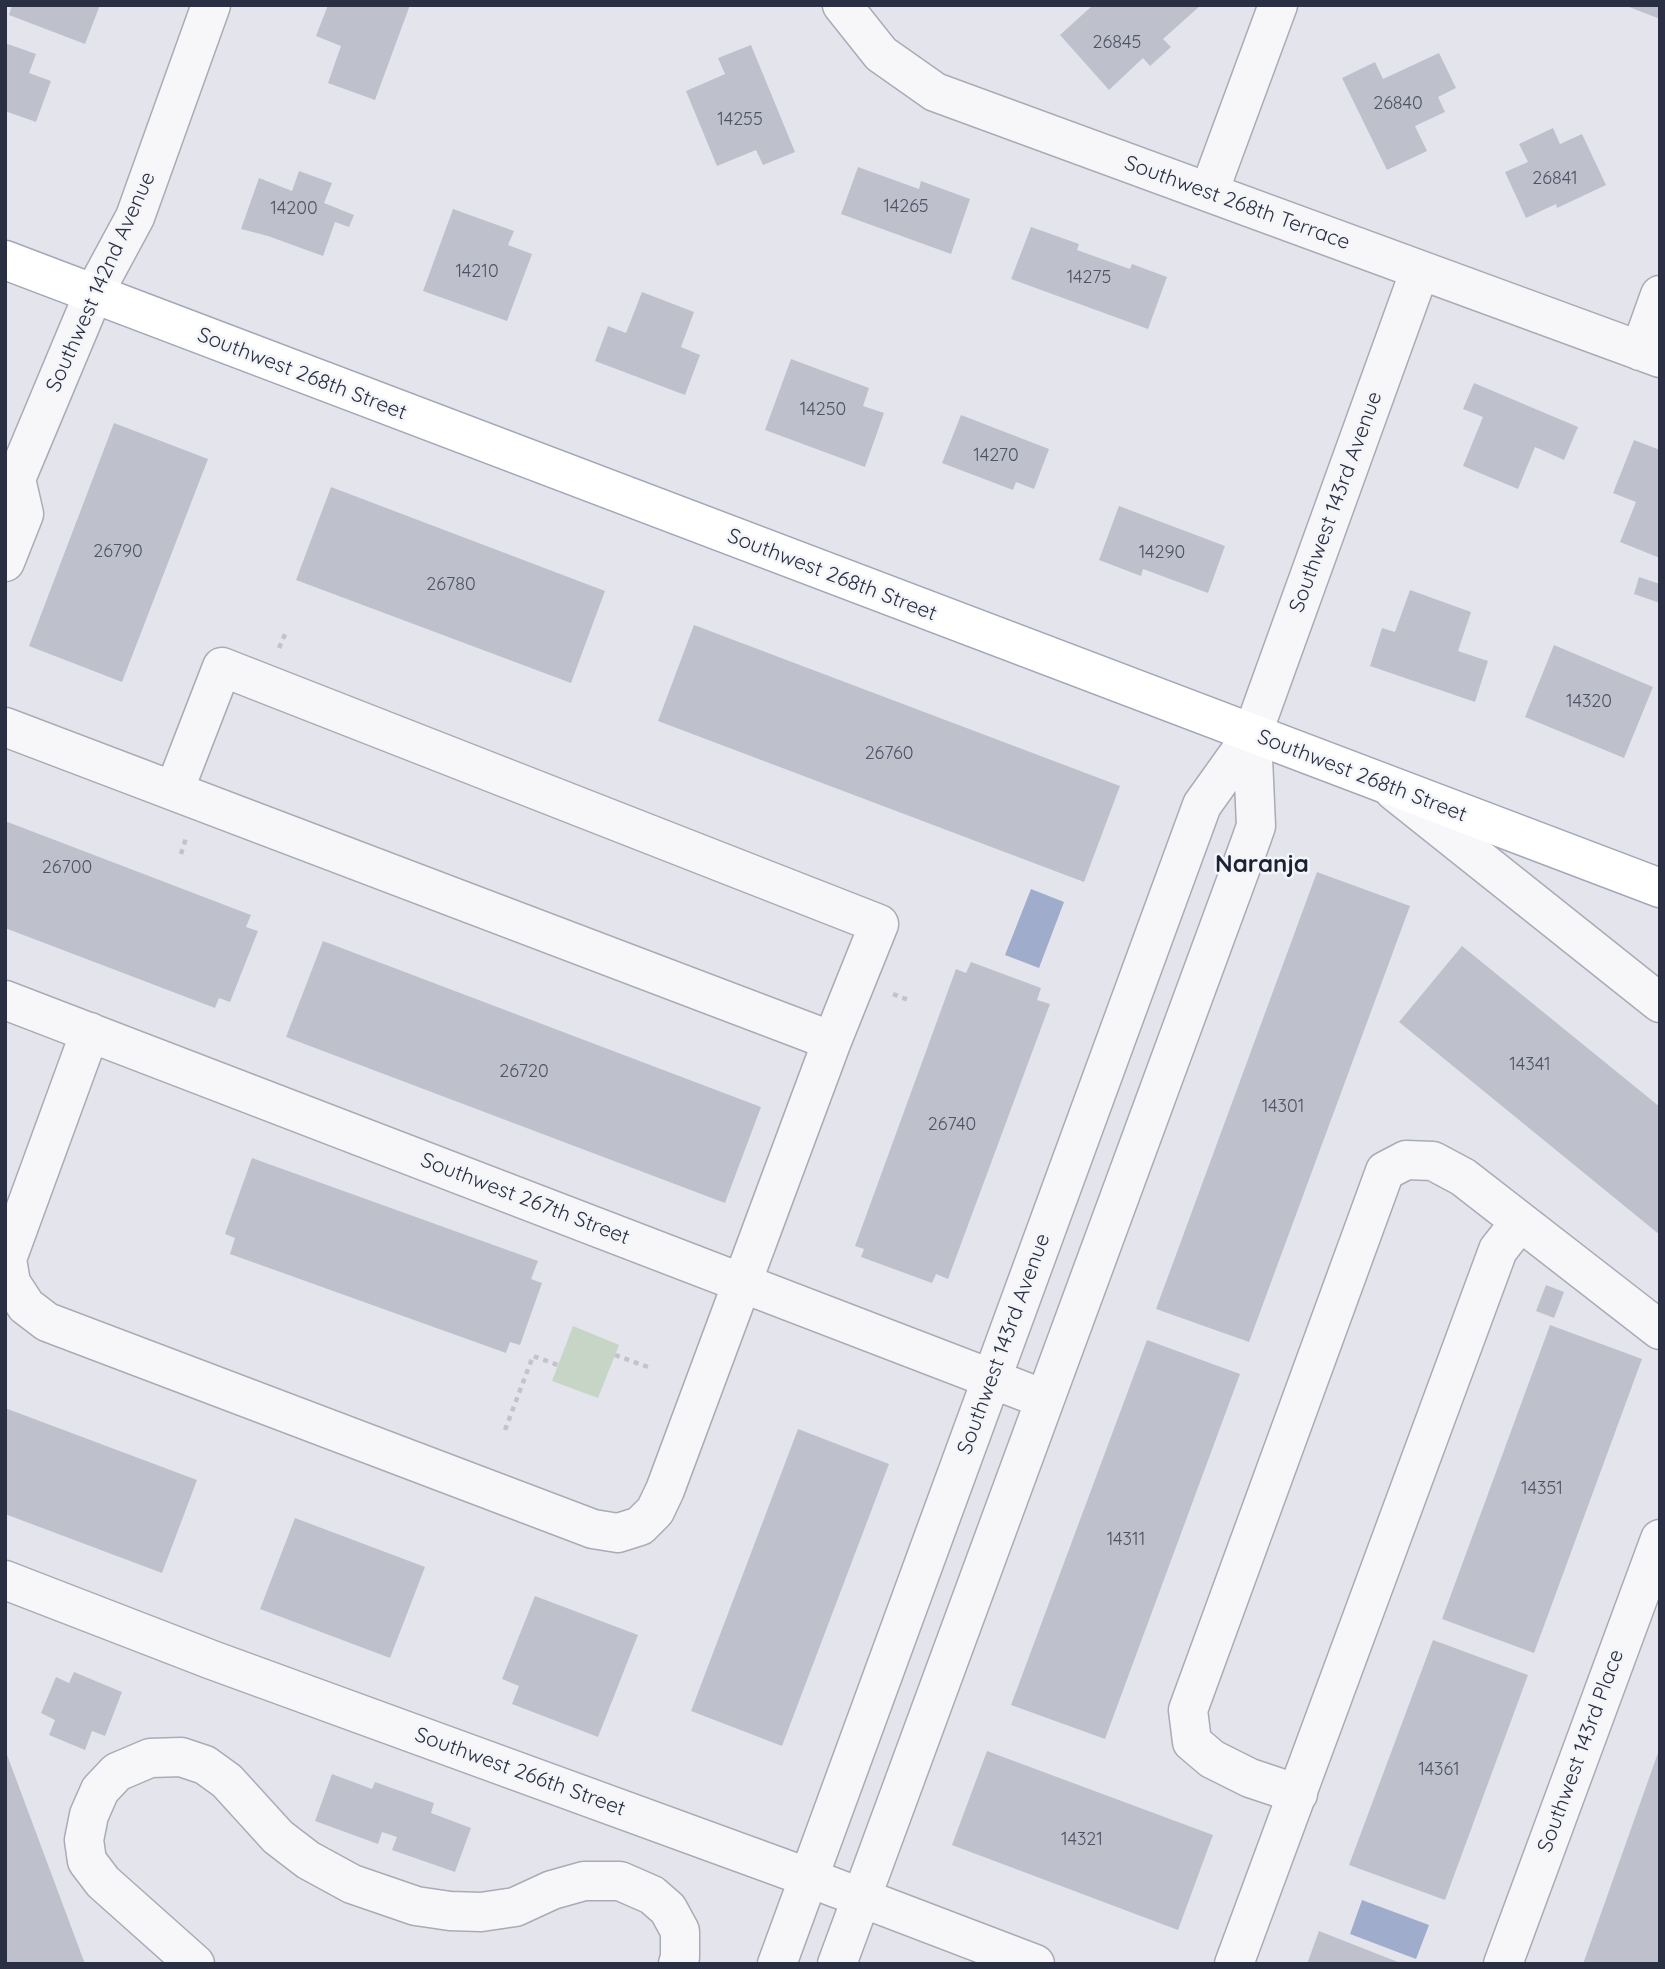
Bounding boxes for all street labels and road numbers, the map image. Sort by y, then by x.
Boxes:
street label: Southwest 268th Terrace [1121,150,1353,256]
street label: Southwest 142nd Avenue [41,168,161,396]
street label: Southwest 268th Street [194,322,410,426]
street label: Southwest 143rd Avenue [1284,388,1388,616]
street label: Southwest 268th Street [724,523,940,627]
street label: Southwest 268th Street [1254,724,1470,828]
street label: Southwest 267th Street [417,1148,633,1250]
street label: Southwest 143rd Avenue [952,1230,1056,1458]
street label: Southwest 143rd Place [1533,1646,1629,1856]
street label: Southwest 266th Street [411,1722,629,1822]

